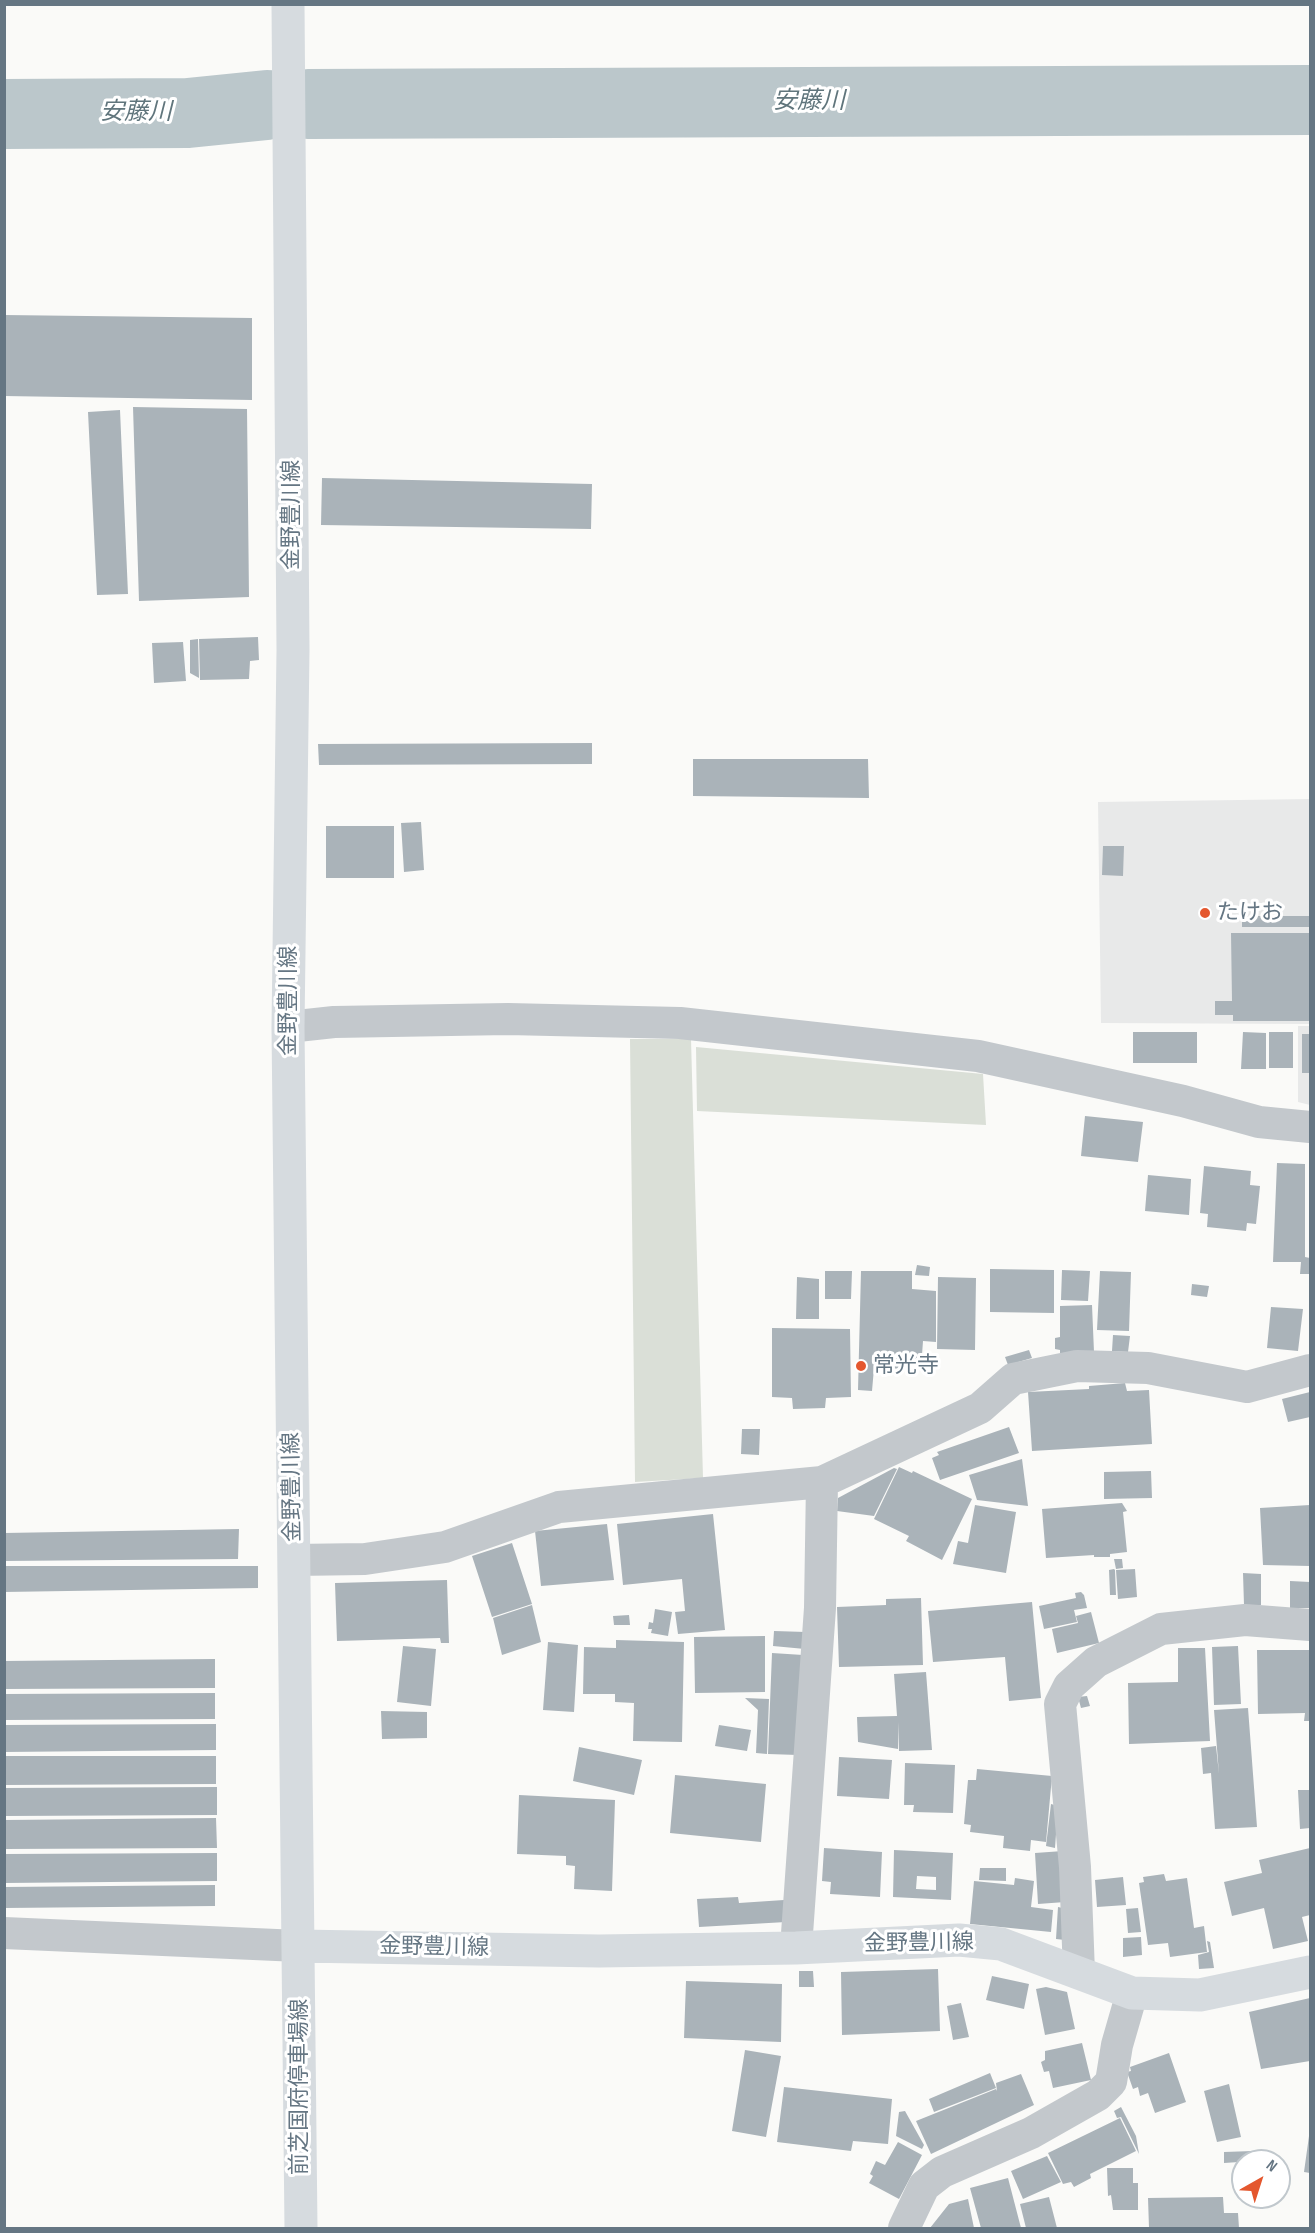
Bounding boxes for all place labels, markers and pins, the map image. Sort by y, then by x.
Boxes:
place label: たけお [1217,900,1283,926]
marker: たけお [1198,906,1212,920]
place label: 常光寺 [873,1353,939,1379]
marker: 常光寺 [854,1359,868,1373]

